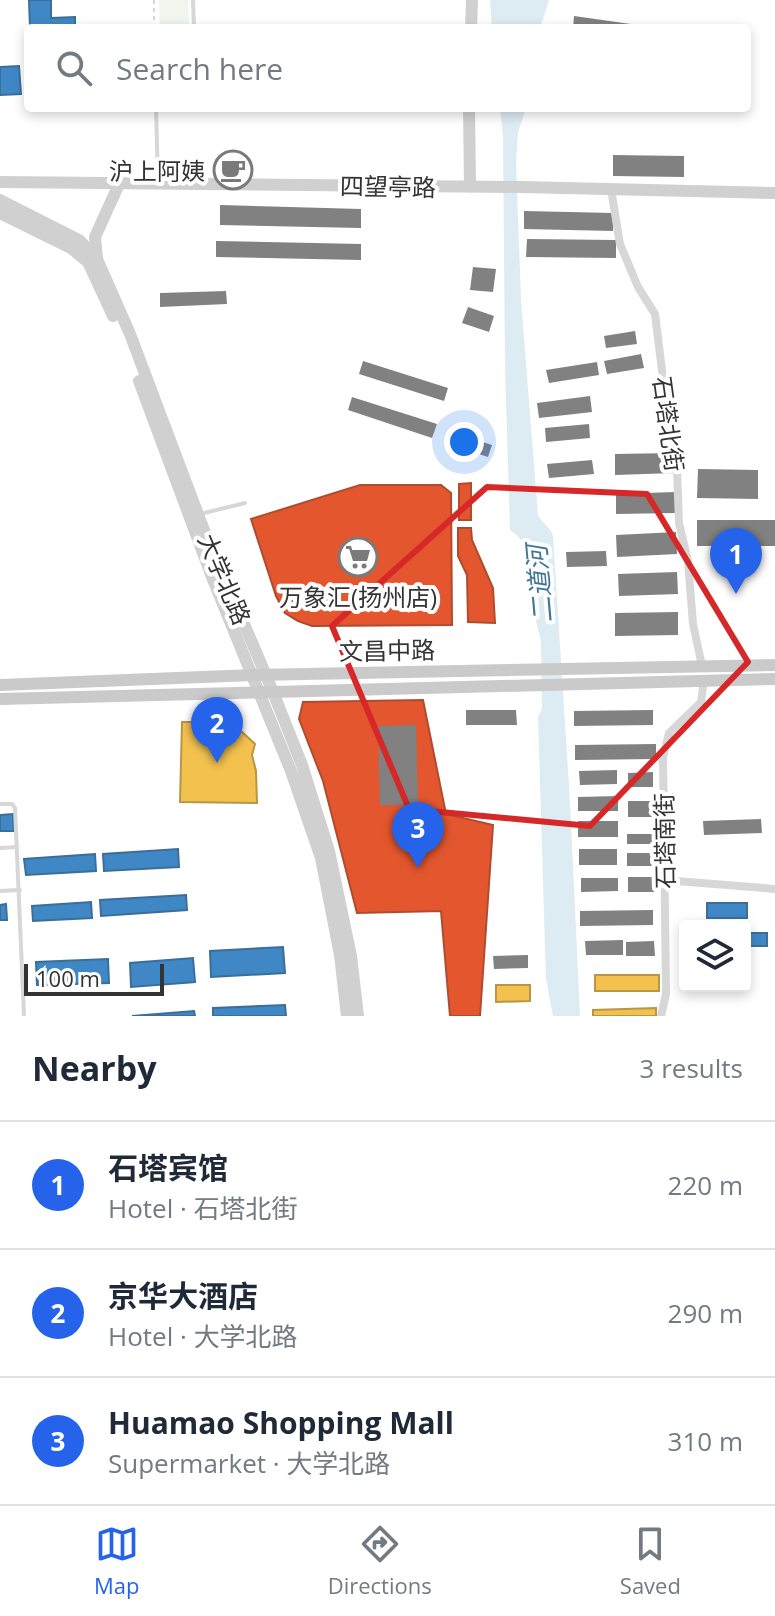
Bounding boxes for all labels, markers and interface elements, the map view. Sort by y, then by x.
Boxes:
search box [24,24,751,112]
icon: search [52,46,96,90]
text: Search here [116,48,283,89]
cafe icon: 沪上阿姨 [212,149,254,191]
place label: 沪上阿姨 [109,154,205,187]
street label: 四望亭路 [340,169,436,203]
street label: 石塔北街 [646,374,692,474]
your location [444,422,484,462]
street label: 大学北路 [191,528,259,630]
pin: 1 [710,528,762,594]
supermarket icon: 万象汇(扬州店) [337,536,379,578]
water label: 二道河 [517,539,560,624]
place label: 万象汇(扬州店) [279,580,437,613]
street label: 文昌中路 [339,633,435,667]
pin: 2 [191,697,243,763]
street label: 石塔南街 [647,793,681,889]
pin: 3 [392,802,444,868]
map controls [679,920,751,992]
button: layers [679,920,751,992]
scale bar [24,960,164,996]
text: 100 m [36,963,100,993]
text: Nearby [32,1045,157,1091]
text: 3 results [640,1050,743,1086]
text: 石塔宾馆 [108,1147,228,1188]
text: 1 [51,1167,65,1203]
text: 220 m [668,1167,743,1203]
text: Hotel · 石塔北街 [108,1190,298,1226]
text: 京华大酒店 [108,1275,258,1316]
text: 2 [51,1295,65,1331]
text: 290 m [668,1295,743,1331]
text: Hotel · 大学北路 [108,1318,298,1354]
text: Huamao Shopping Mall [108,1402,454,1443]
text: 3 [51,1423,65,1459]
text: 310 m [668,1423,743,1459]
text: Supermarket · 大学北路 [108,1445,390,1481]
tab: Map [94,1522,140,1600]
tab: Directions [328,1522,432,1600]
tab: Saved [620,1522,681,1600]

